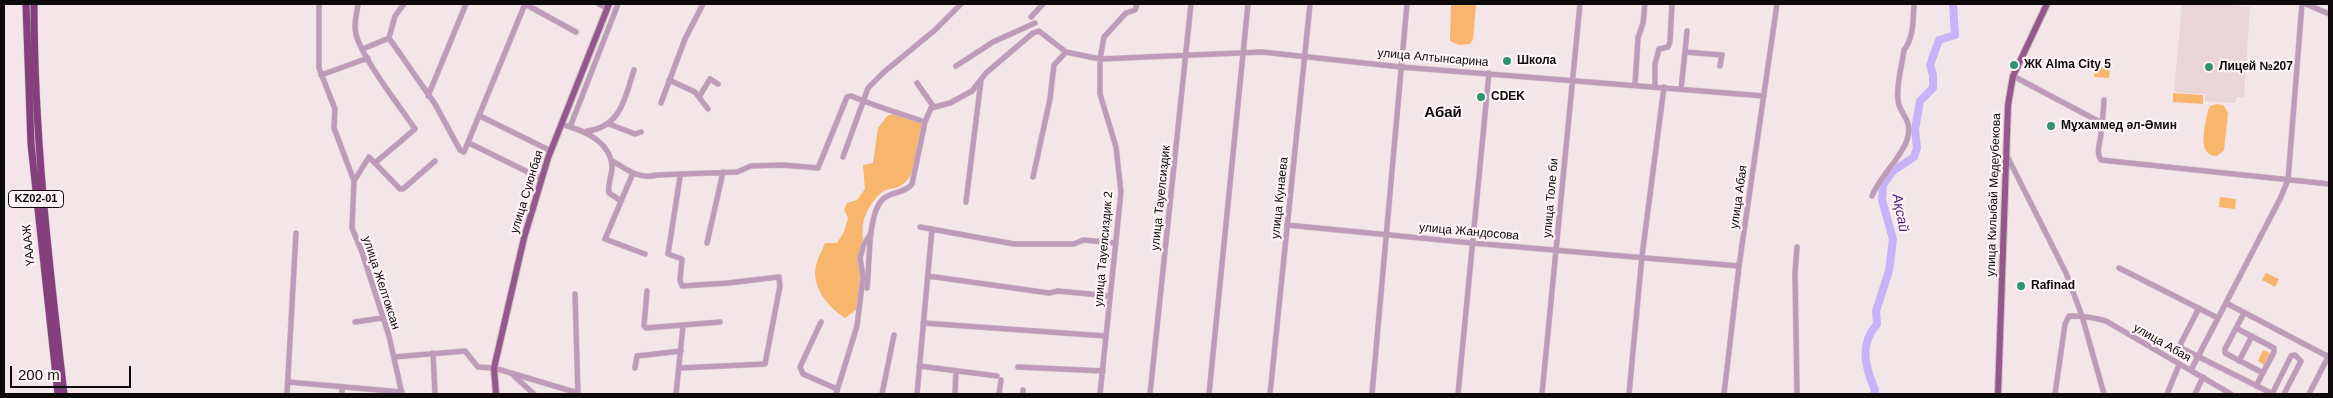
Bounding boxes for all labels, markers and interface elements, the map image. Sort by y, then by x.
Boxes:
street label: улица Алтынсарина [1377,46,1489,70]
place label: Школа [1517,54,1556,68]
marker: Школа [1501,55,1513,67]
place label: ЖК Alma City 5 [2024,58,2111,72]
marker: ЖК Alma City 5 [2008,59,2020,71]
place label: Лицей №207 [2219,60,2293,74]
marker: Лицей №207 [2203,61,2215,73]
place label: CDEK [1491,90,1525,104]
marker: CDEK [1475,91,1487,103]
district label: Абай [1424,104,1462,122]
street label: улица Килыбай Медеубекова [1984,113,2004,277]
place label: Мұхаммед әл-Әмин [2061,119,2177,133]
marker: Мұхаммед әл-Әмин [2045,120,2057,132]
street label: улица Тауелсиздик [1148,145,1174,251]
street label: улица Суюнбая [507,149,547,235]
street label: улица Кунаева [1269,156,1291,240]
street label: улица Толе би [1540,158,1562,238]
street label: улица Абая [1727,164,1751,230]
road number: KZ02-01 [8,190,64,208]
street label: улица Тауелсиздик 2 [1092,191,1116,307]
water label: Ақсай [1888,192,1912,234]
street label: улица Жандосова [1418,220,1520,244]
street label: ҮАААЖ [20,223,38,267]
street label: улица Желтоксан [359,235,403,331]
place label: Rafinad [2031,279,2075,293]
marker: Rafinad [2015,280,2027,292]
street label: улица Абая [2131,321,2193,365]
scale bar [12,356,134,388]
text: 200 m [18,366,60,383]

